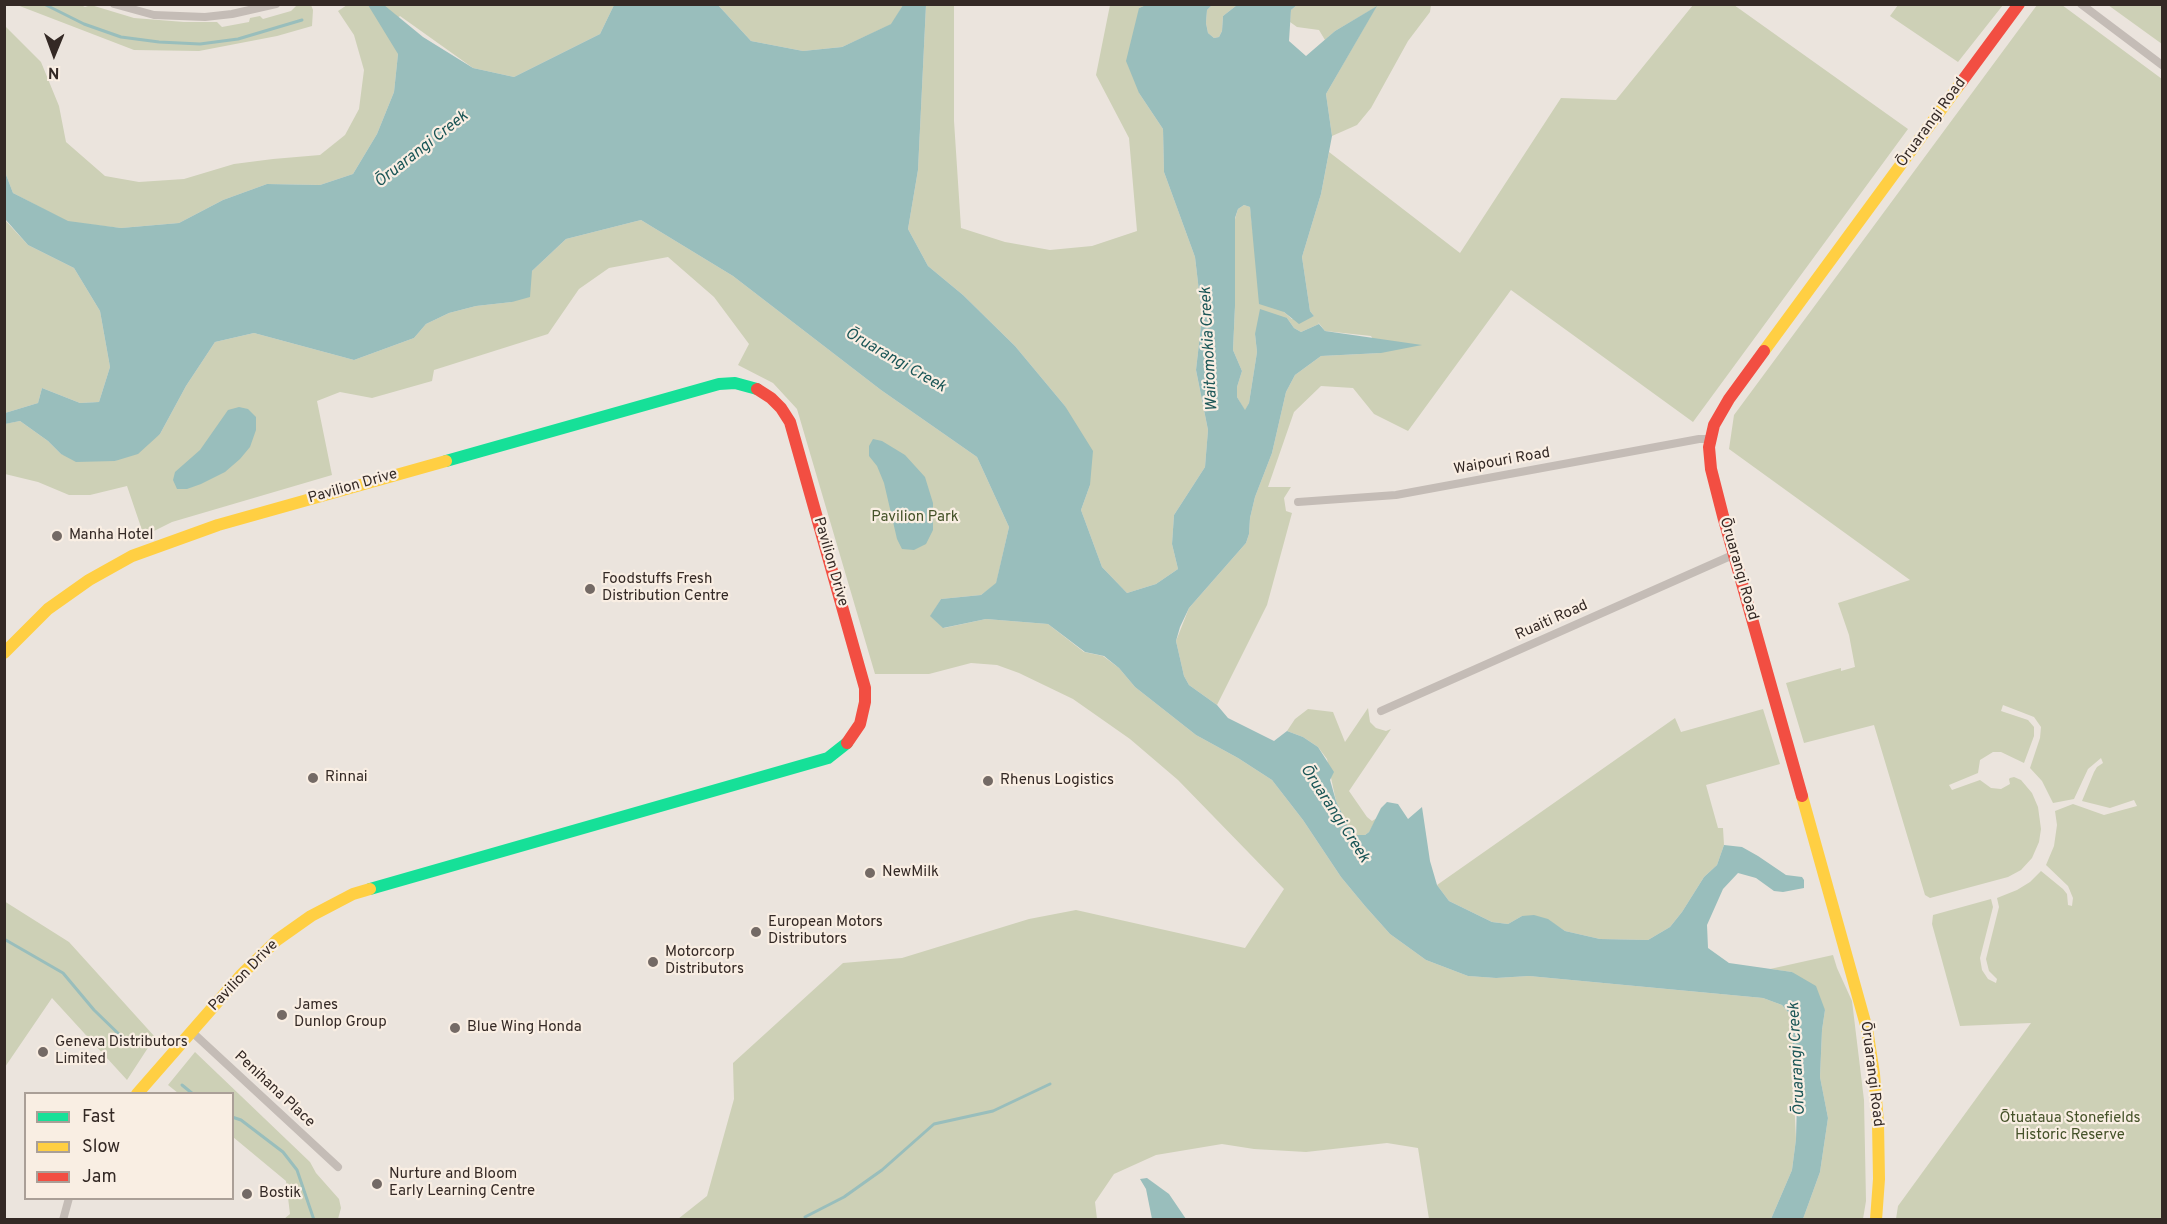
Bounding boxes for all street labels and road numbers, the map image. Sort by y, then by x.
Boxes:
street label: Ōruarangi Road [1894,75,1970,171]
street label: Waipouri Road [1452,445,1552,479]
street label: Pavilion Drive [306,466,400,508]
street label: Pavilion Drive [809,515,851,609]
street label: Ōruarangi Road [1715,516,1761,622]
street label: Ruaiti Road [1513,597,1591,645]
street label: Pavilion Drive [206,937,282,1015]
street label: Ōruarangi Road [1856,1020,1886,1128]
street label: Penihana Place [230,1048,318,1132]

